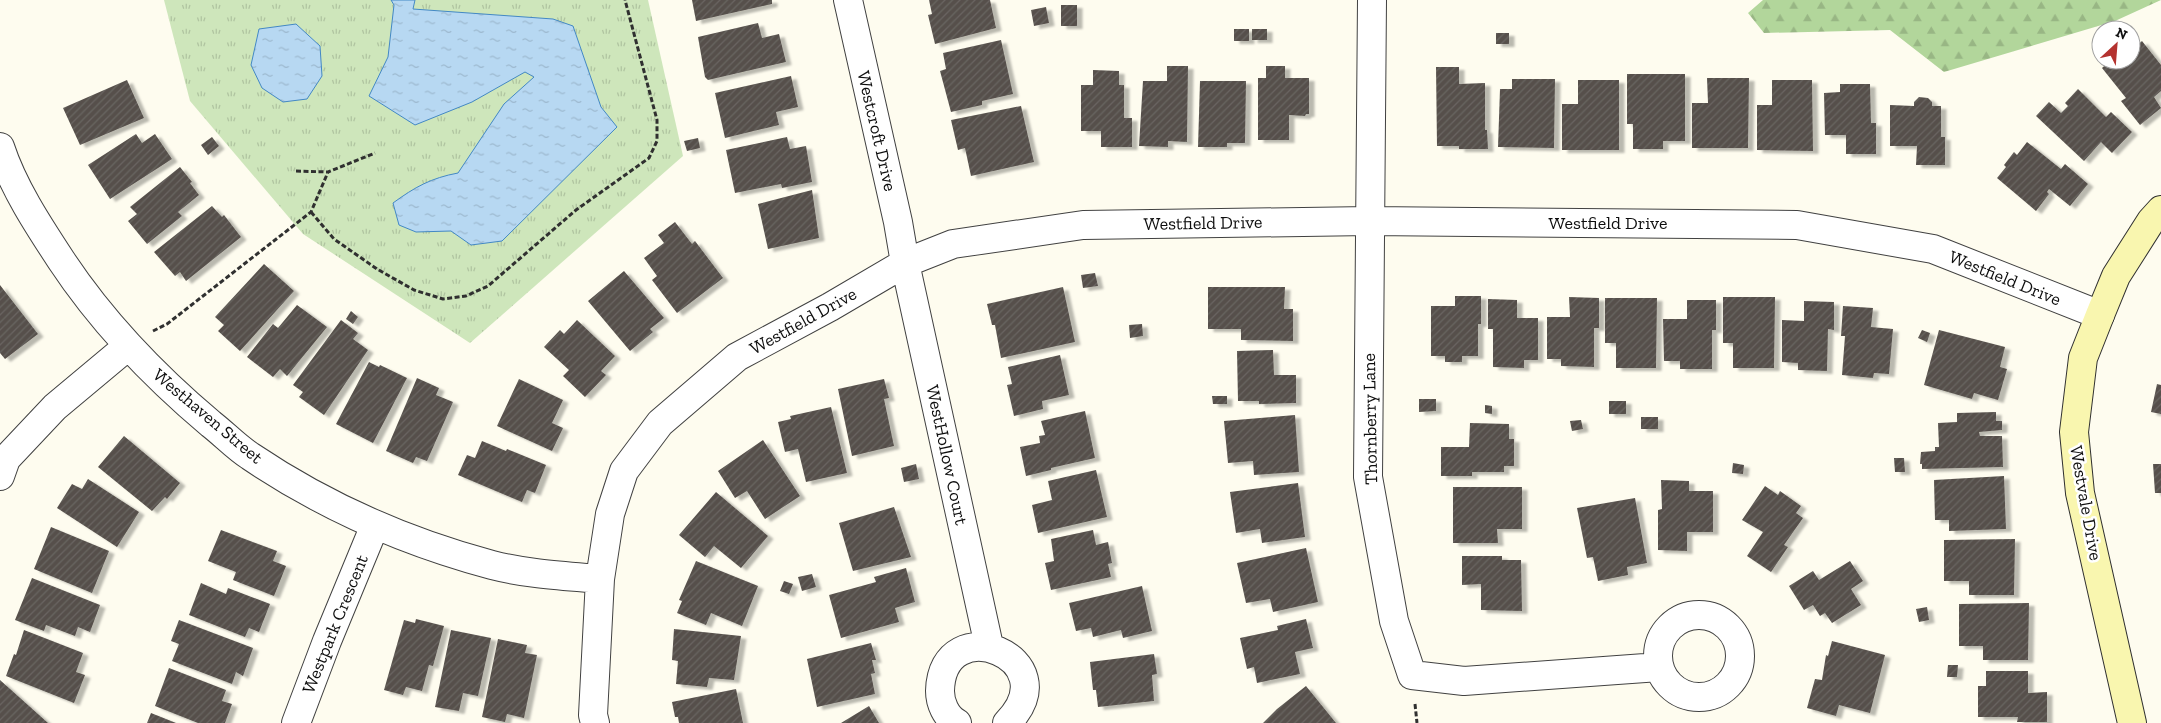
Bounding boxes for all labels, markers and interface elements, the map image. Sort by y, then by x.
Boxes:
north arrow [2091,20,2141,70]
text: N [2113,24,2130,44]
street label: Westcroft Drive [852,69,902,193]
street label: Westfield Drive [1143,211,1263,235]
street label: Westfield Drive [1549,212,1667,234]
street label: Westfield Drive [1946,246,2064,310]
street label: Westfield Drive [746,283,860,359]
street label: Thornberry Lane [1358,353,1382,485]
street label: Westhaven Street [149,364,268,469]
street label: WestHollow Court [921,383,973,527]
street label: Westvale Drive [2065,444,2107,562]
street label: Westpark Crescent [297,551,373,697]

